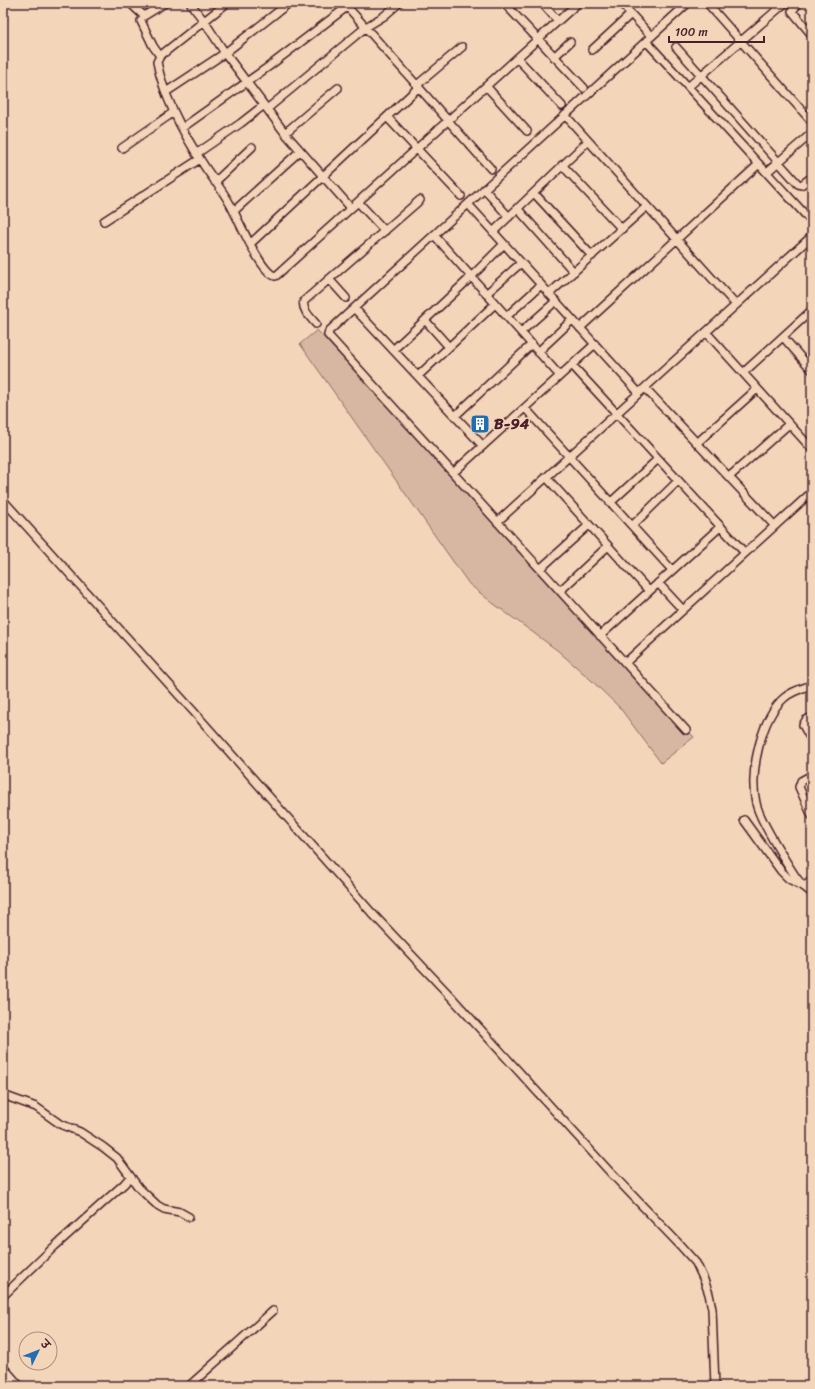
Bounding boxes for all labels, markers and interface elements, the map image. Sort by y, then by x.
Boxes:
scale bar [669,18,764,44]
text: 100 m [675,21,708,43]
place label: B-94 [494,411,530,437]
building icon: B-94 [469,413,491,435]
north arrow [18,1331,58,1371]
text: उ [35,1335,56,1355]

